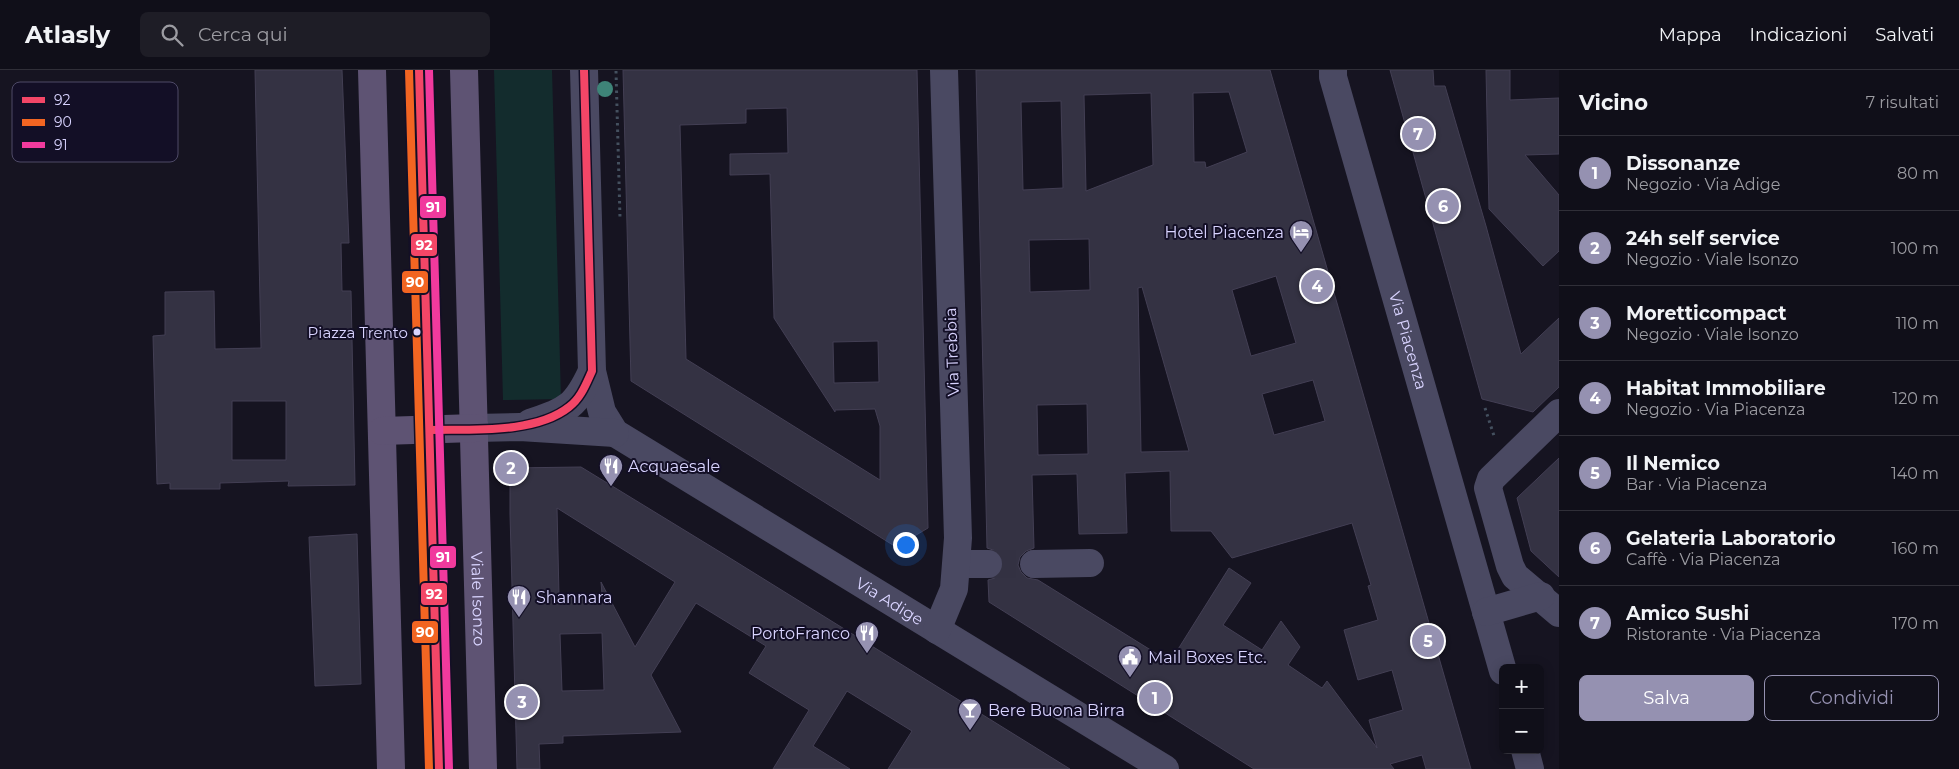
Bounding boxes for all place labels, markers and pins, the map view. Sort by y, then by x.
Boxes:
pin: 7 [1402,115,1434,153]
pin: 6 [1427,187,1459,225]
hotel icon: Hotel Piacenza [1288,219,1314,253]
place label: Hotel Piacenza [1164,223,1284,242]
pin: 4 [1301,267,1333,305]
place label: Piazza Trento [308,323,408,342]
marker: Piazza Trento [412,327,422,337]
pin: 2 [495,449,527,487]
restaurant icon: Acquaesale [598,453,624,487]
place label: Acquaesale [628,457,720,476]
restaurant icon: Shannara [506,584,532,618]
place label: Shannara [536,588,612,607]
restaurant icon: PortoFranco [854,620,880,654]
pin: 5 [1412,622,1444,660]
place label: PortoFranco [751,624,850,643]
public building icon: Mail Boxes Etc. [1117,644,1143,678]
place label: Mail Boxes Etc. [1148,648,1267,667]
pin: 1 [1139,679,1171,717]
pin: 3 [506,683,538,721]
bar icon: Bere Buona Birra [957,697,983,731]
place label: Bere Buona Birra [988,701,1125,720]

